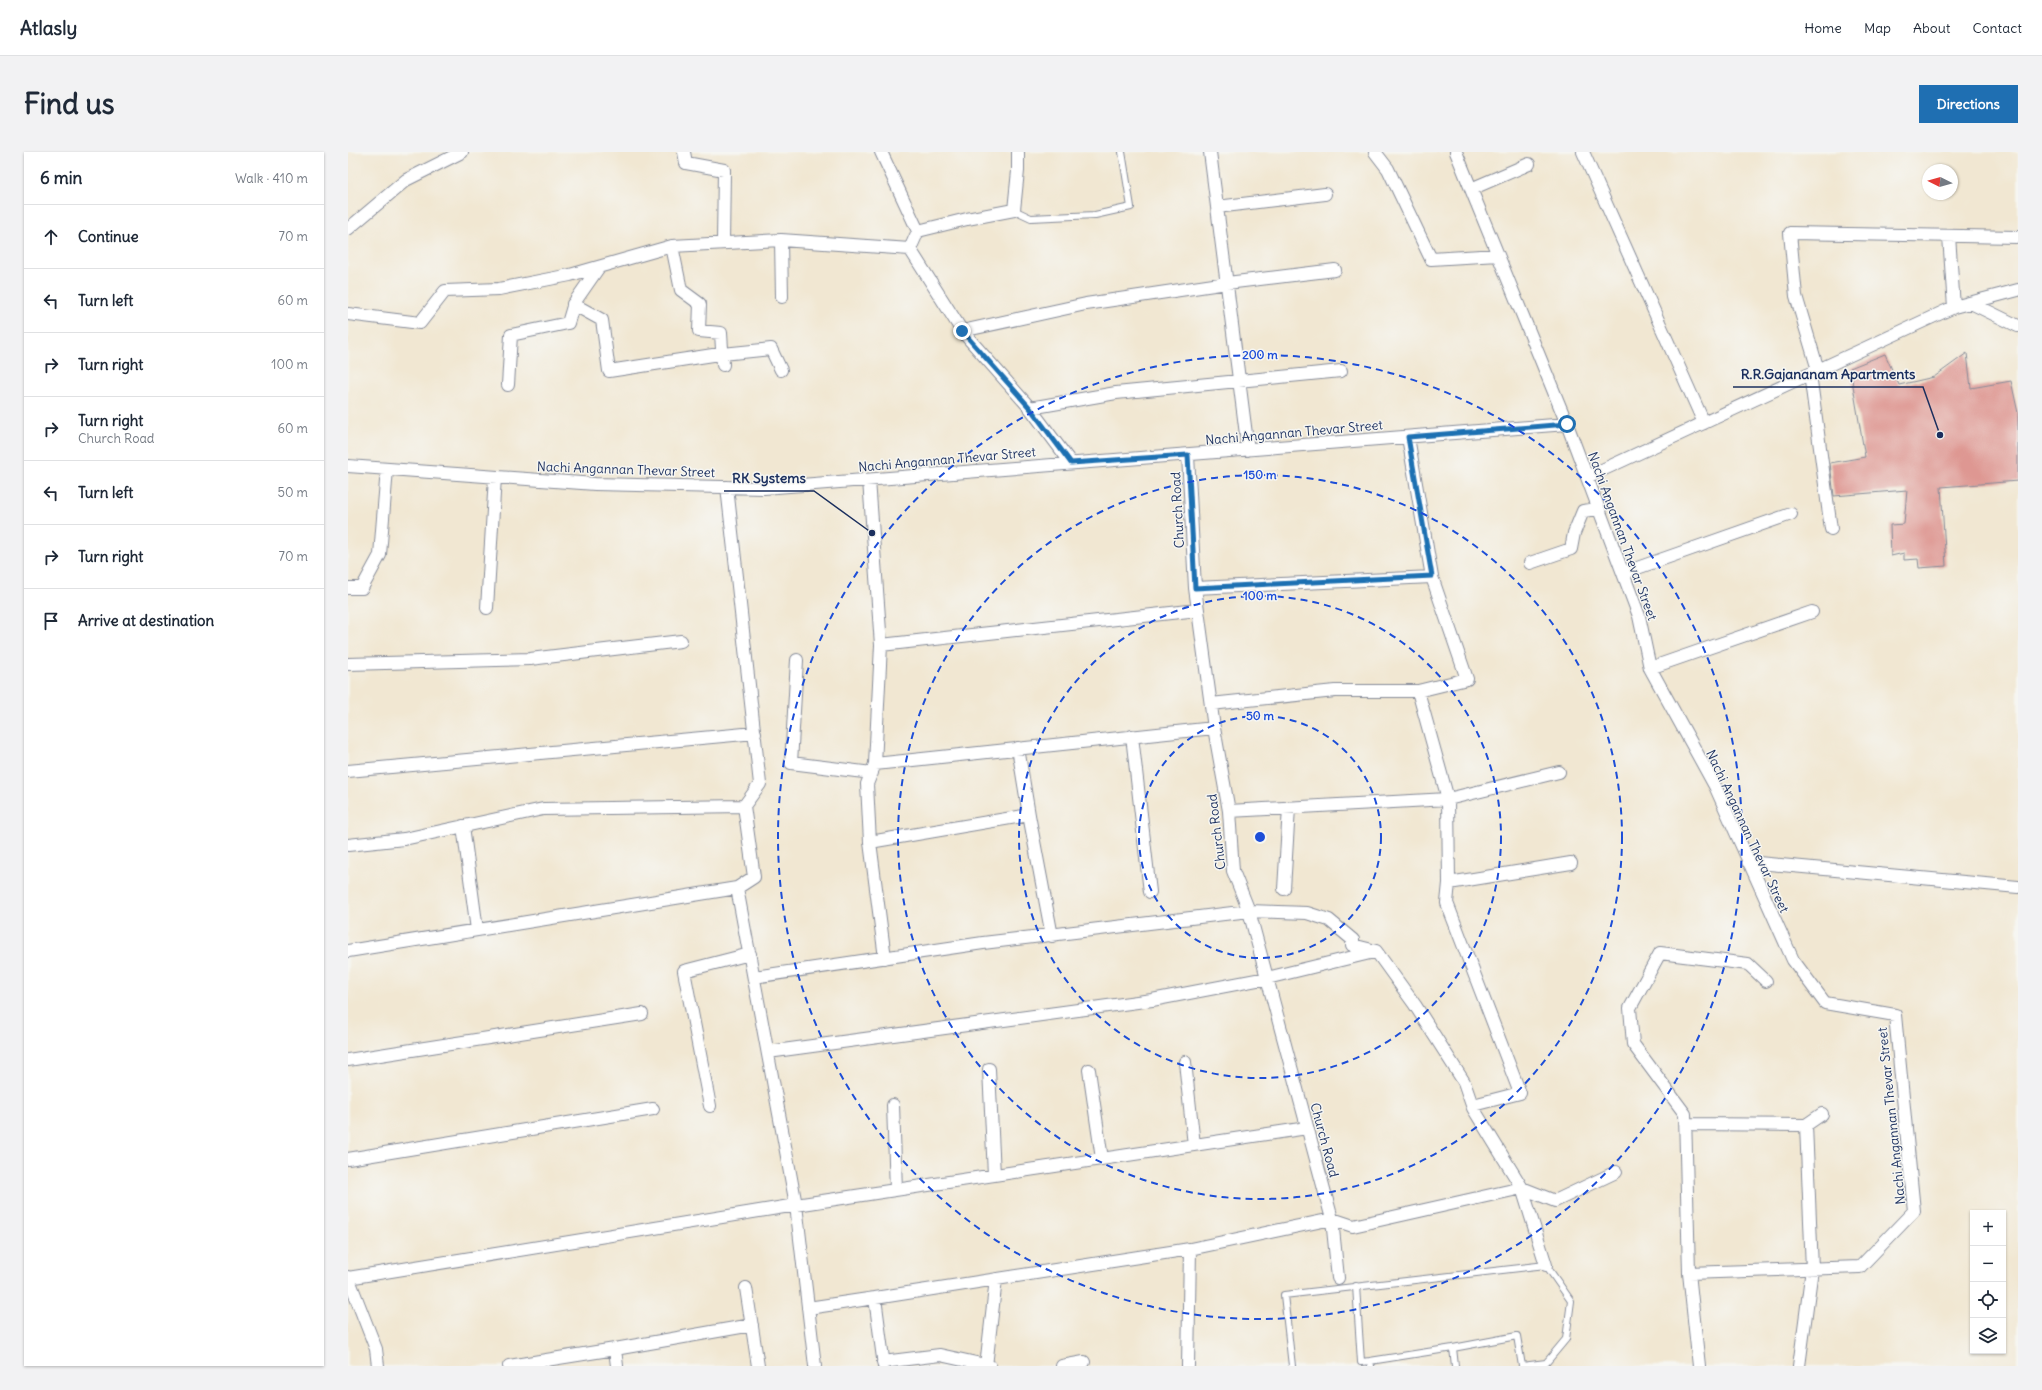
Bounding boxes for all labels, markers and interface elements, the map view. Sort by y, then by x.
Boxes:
text: Atlasly [20,16,77,40]
text: Home [1804,19,1842,37]
text: Map [1864,19,1891,37]
text: About [1913,19,1951,37]
text: Contact [1973,19,2022,37]
button: Directions [1919,85,2018,123]
text: Find us [24,86,115,122]
north arrow [1922,164,1958,200]
text: 6 min [40,167,82,189]
text: Walk · 410 m [235,170,308,187]
icon: ahead [40,226,62,248]
text: Continue [78,227,139,246]
text: 70 m [279,228,308,245]
icon: left [40,290,62,312]
text: Turn left [78,291,133,310]
text: 60 m [277,292,308,309]
route end [953,322,971,340]
text: 200 m [1242,347,1278,362]
icon: right [40,354,62,376]
text: Turn right [78,355,143,374]
text: 100 m [271,356,308,373]
callout: R.R.Gajananam Apartments [1733,361,1923,387]
text: R.R.Gajananam Apartments [1741,365,1916,383]
text: Turn right [78,411,143,430]
route start [1558,415,1576,433]
street label: Nachi Angannan Thevar Street [1205,416,1384,449]
icon: right [40,418,62,440]
text: 60 m [277,420,308,437]
text: Church Road [78,430,154,447]
street label: Nachi Angannan Thevar Street [858,443,1037,476]
street label: Nachi Angannan Thevar Street [1584,450,1661,623]
street label: Nachi Angannan Thevar Street [537,458,716,481]
callout: RK Systems [724,465,814,491]
text: 150 m [1244,467,1277,482]
text: RK Systems [732,469,806,487]
street label: Church Road [1167,471,1188,549]
icon: left [40,482,62,504]
text: Turn left [78,483,133,502]
text: 50 m [277,484,308,501]
icon: right [40,546,62,568]
text: Turn right [78,547,143,566]
text: 70 m [279,548,308,565]
text: 100 m [1243,588,1277,603]
icon: arrive [40,610,62,632]
text: Arrive at destination [78,611,214,630]
text: 50 m [1246,708,1275,723]
street label: Nachi Angannan Thevar Street [1702,747,1793,916]
street label: Church Road [1203,793,1230,871]
centre of rings [1253,830,1267,844]
street label: Nachi Angannan Thevar Street [1874,1026,1909,1205]
street label: Church Road [1306,1101,1343,1180]
map controls [1970,1210,2006,1354]
button: + [1970,1210,2006,1246]
button: − [1970,1246,2006,1282]
button: locate [1970,1282,2006,1318]
button: layers [1970,1318,2006,1354]

